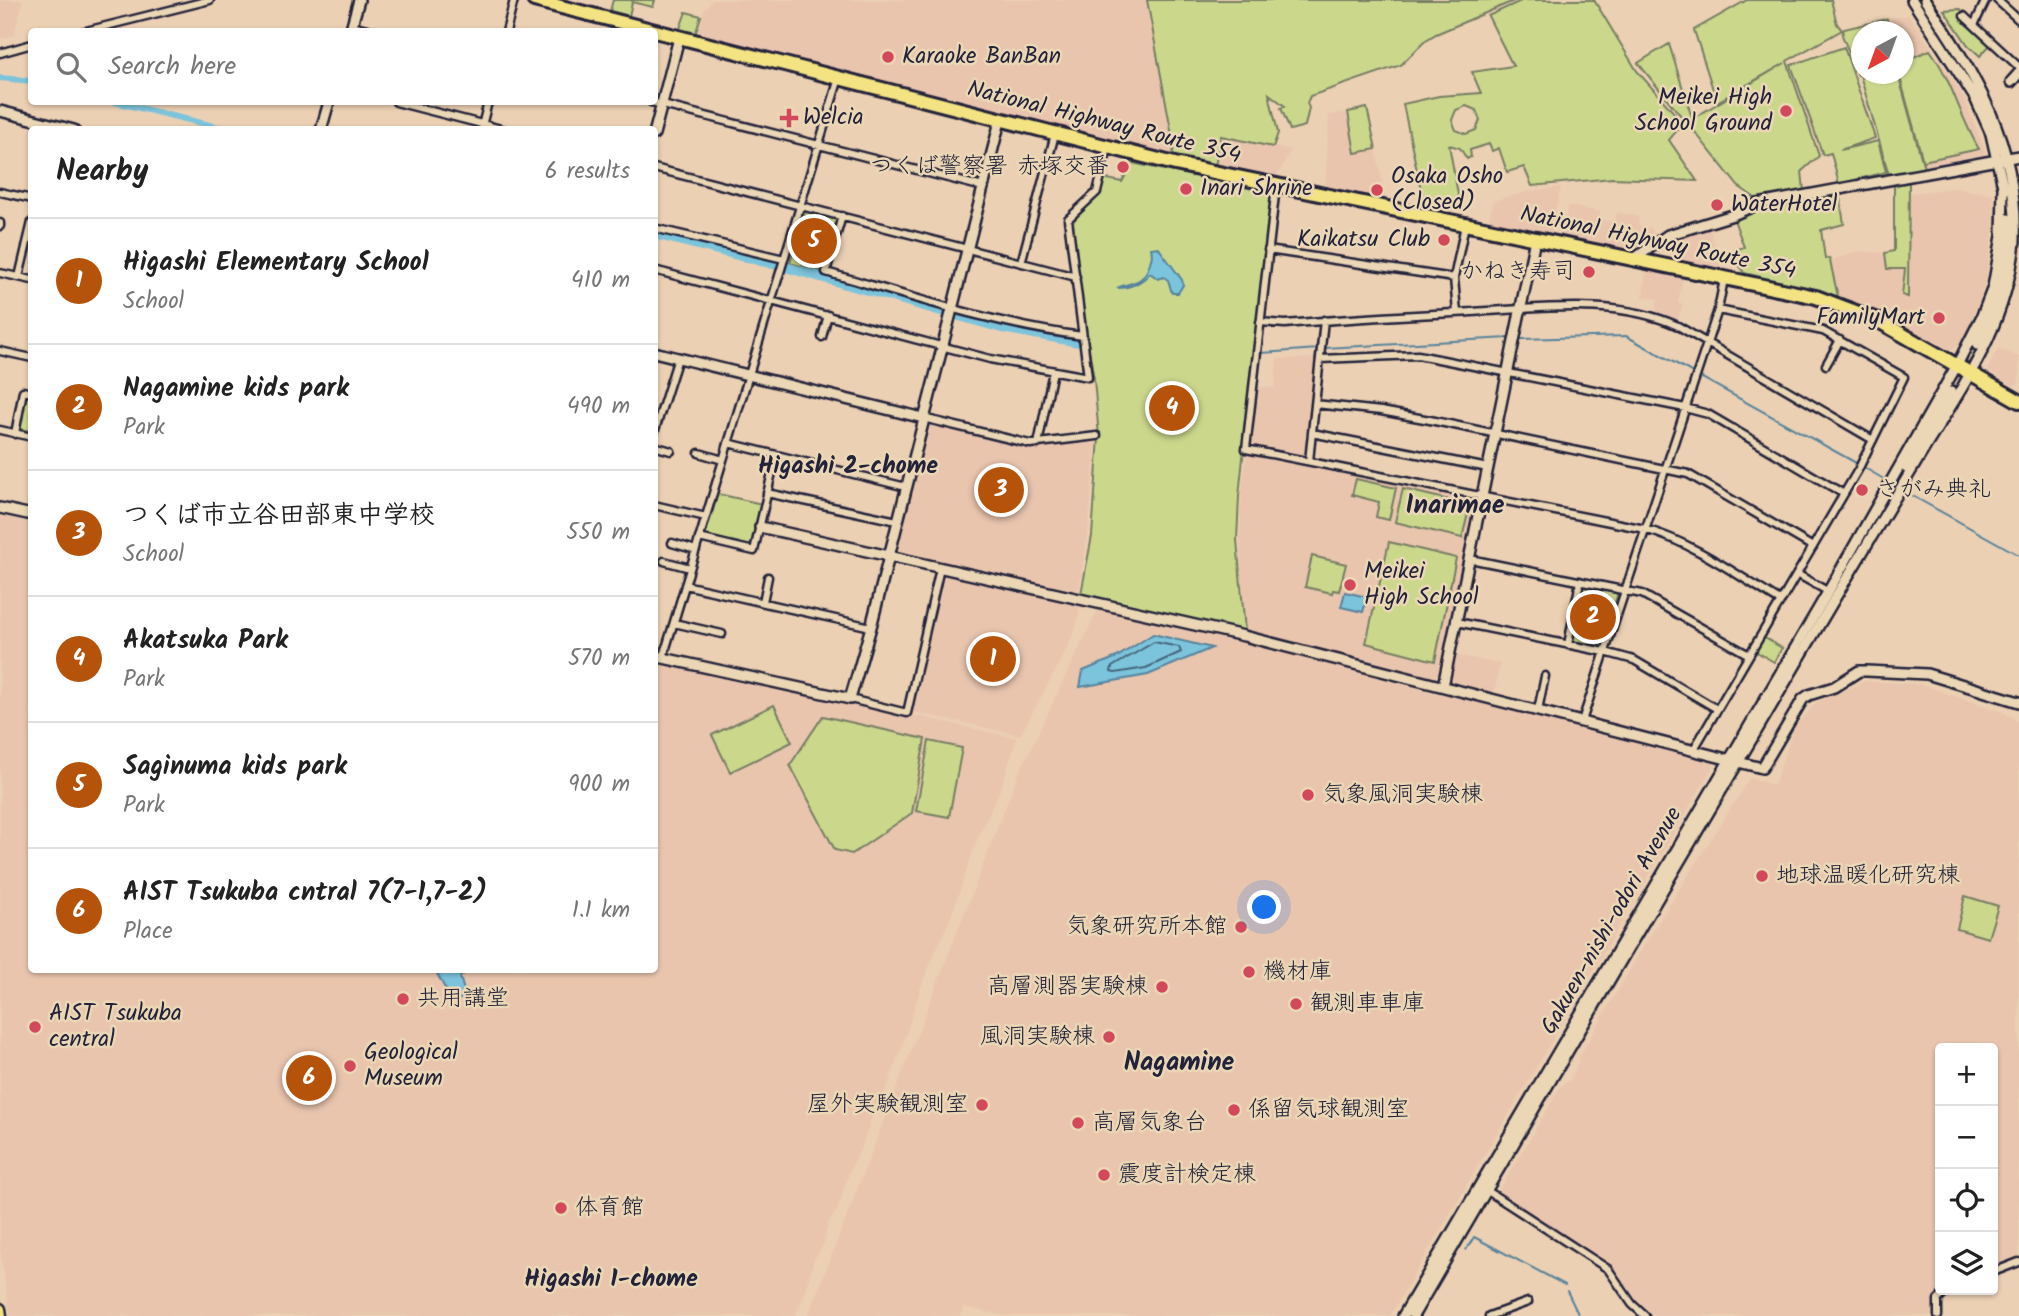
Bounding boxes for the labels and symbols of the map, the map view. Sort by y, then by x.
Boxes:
north arrow [1851,21,1914,84]
place label: Karaoke BanBan [902,39,1061,75]
marker: Karaoke BanBan [880,49,896,65]
street label: National Highway Route 354 [963,72,1245,174]
place label: Meikei High School Ground [1635,80,1773,142]
place label: Welcia [803,100,863,136]
marker: Meikei High School Ground [1778,103,1794,119]
marker: Welcia [781,110,797,126]
place label: つくば警察署 赤塚交番 [870,149,1109,185]
marker: つくば警察署 赤塚交番 [1115,159,1131,175]
place label: Osaka Osho (Closed) [1391,159,1503,221]
place label: Inari Shrine [1200,171,1313,207]
marker: Inari Shrine [1178,181,1194,197]
marker: Osaka Osho (Closed) [1369,182,1385,198]
place label: WaterHotel [1731,187,1838,223]
street label: National Highway Route 354 [1517,196,1799,290]
marker: WaterHotel [1709,197,1725,213]
pin: 5 [791,215,837,267]
place label: Kaikatsu Club [1297,222,1430,258]
marker: Kaikatsu Club [1436,232,1452,248]
place label: かねき寿司 [1460,254,1575,290]
marker: かねき寿司 [1581,264,1597,280]
place label: FamilyMart [1817,300,1926,336]
marker: FamilyMart [1931,310,1947,326]
pin: 4 [1149,382,1195,434]
district label: Higashi 2-chome [758,447,938,486]
pin: 3 [978,464,1024,516]
place label: さがみ典礼 [1876,472,1991,508]
marker: さがみ典礼 [1854,482,1870,498]
district label: Inarimae [1405,485,1505,527]
place label: Meikei High School [1364,554,1479,616]
marker: Meikei High School [1342,577,1358,593]
pin: 2 [1570,591,1616,643]
pin: 1 [970,633,1016,685]
place label: 気象風洞実験棟 [1322,777,1483,813]
marker: 気象風洞実験棟 [1300,787,1316,803]
street label: Gakuen-nishi-odori Avenue [1532,800,1692,1042]
place label: 地球温暖化研究棟 [1776,858,1960,894]
marker: 地球温暖化研究棟 [1754,868,1770,884]
your location [1247,890,1281,924]
place label: 気象研究所本館 [1066,909,1227,945]
marker: 気象研究所本館 [1233,919,1249,935]
place label: 機材庫 [1263,954,1332,990]
marker: 機材庫 [1241,964,1257,980]
place label: 高層測器実験棟 [987,969,1148,1005]
marker: 高層測器実験棟 [1154,979,1170,995]
place label: 共用講堂 [417,981,509,1017]
place label: 観測車車庫 [1310,986,1425,1022]
marker: 共用講堂 [395,991,411,1007]
place label: AIST Tsukuba central [49,996,182,1058]
marker: 観測車車庫 [1288,996,1304,1012]
marker: AIST Tsukuba central [27,1019,43,1035]
place label: 風洞実験棟 [980,1019,1095,1055]
marker: 風洞実験棟 [1101,1029,1117,1045]
place label: Geological Museum [364,1035,458,1097]
district label: Nagamine [1124,1042,1235,1084]
pin: 6 [286,1052,332,1104]
marker: Geological Museum [342,1058,358,1074]
place label: 屋外実験観測室 [807,1087,968,1123]
place label: 係留気球観測室 [1248,1092,1409,1128]
marker: 屋外実験観測室 [974,1097,990,1113]
marker: 係留気球観測室 [1226,1102,1242,1118]
place label: 高層気象台 [1092,1105,1207,1141]
marker: 高層気象台 [1070,1115,1086,1131]
place label: 震度計検定棟 [1118,1157,1256,1193]
marker: 震度計検定棟 [1096,1167,1112,1183]
place label: 体育館 [575,1190,644,1226]
marker: 体育館 [553,1200,569,1216]
district label: Higashi 1-chome [524,1260,698,1299]

